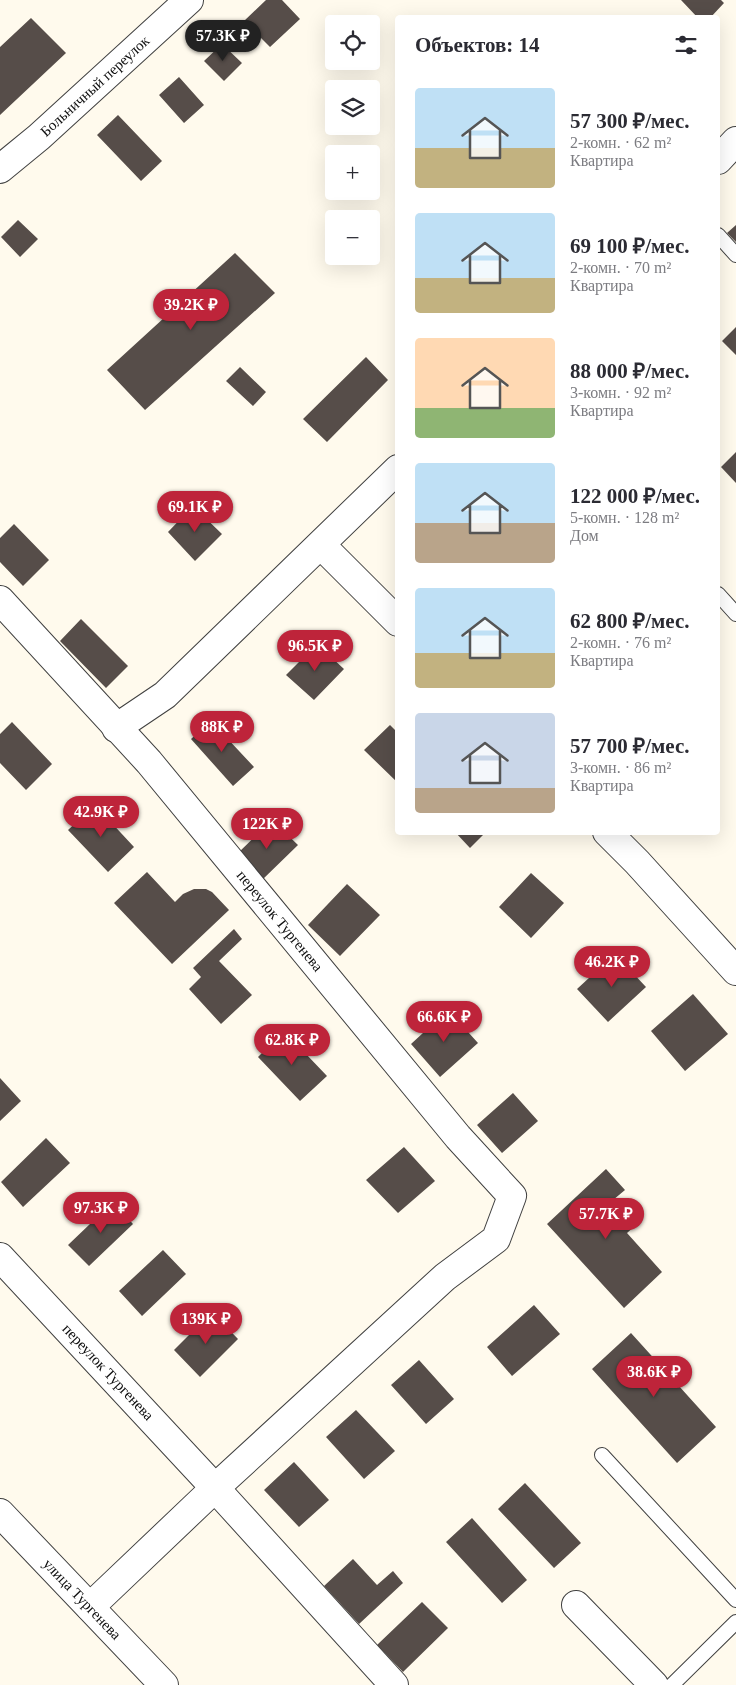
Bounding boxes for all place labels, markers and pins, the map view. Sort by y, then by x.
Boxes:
pin: 57.3K ₽ [177,20,269,62]
pin: 39.2K ₽ [145,288,237,331]
pin: 69.1K ₽ [149,490,241,533]
pin: 96.5K ₽ [269,630,361,672]
pin: 88K ₽ [187,710,257,753]
pin: 42.9K ₽ [55,796,147,838]
pin: 122K ₽ [226,808,308,850]
pin: 46.2K ₽ [566,946,658,988]
pin: 66.6K ₽ [398,1000,490,1043]
pin: 62.8K ₽ [246,1024,338,1066]
pin: 97.3K ₽ [55,1192,147,1234]
pin: 57.7K ₽ [560,1198,652,1240]
pin: 139K ₽ [165,1302,247,1345]
pin: 38.6K ₽ [608,1356,700,1398]

